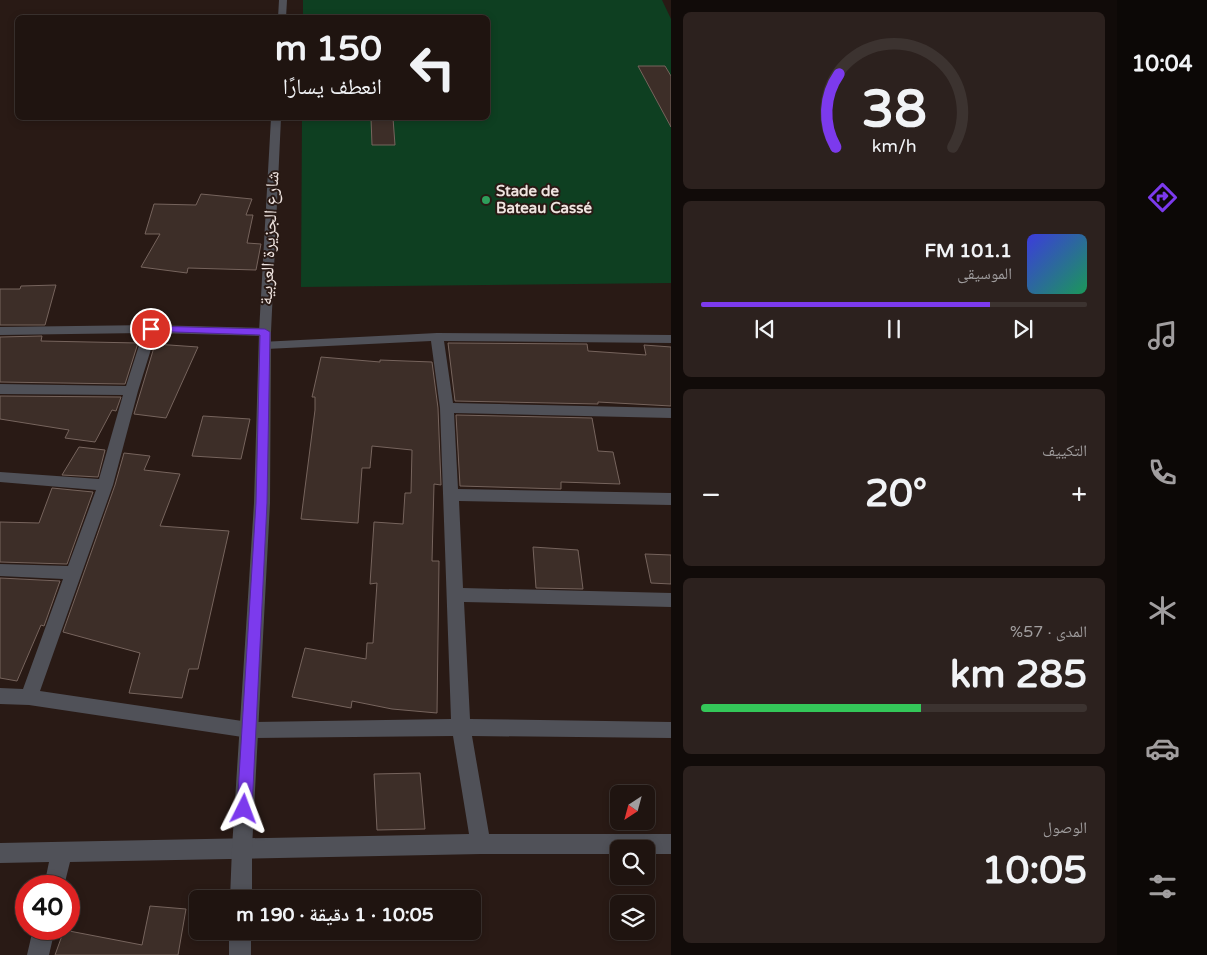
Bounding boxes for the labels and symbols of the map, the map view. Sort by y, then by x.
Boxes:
street label: شارع الجزيرة العربية [255,170,283,306]
place label: Stade de Bateau Cassé [496,182,592,217]
marker: Stade de Bateau Cassé [480,194,492,206]
pin [130,308,172,350]
position arrow [217,782,269,834]
north arrow [610,785,655,830]
speed limit sign: 40 [15,875,80,940]

